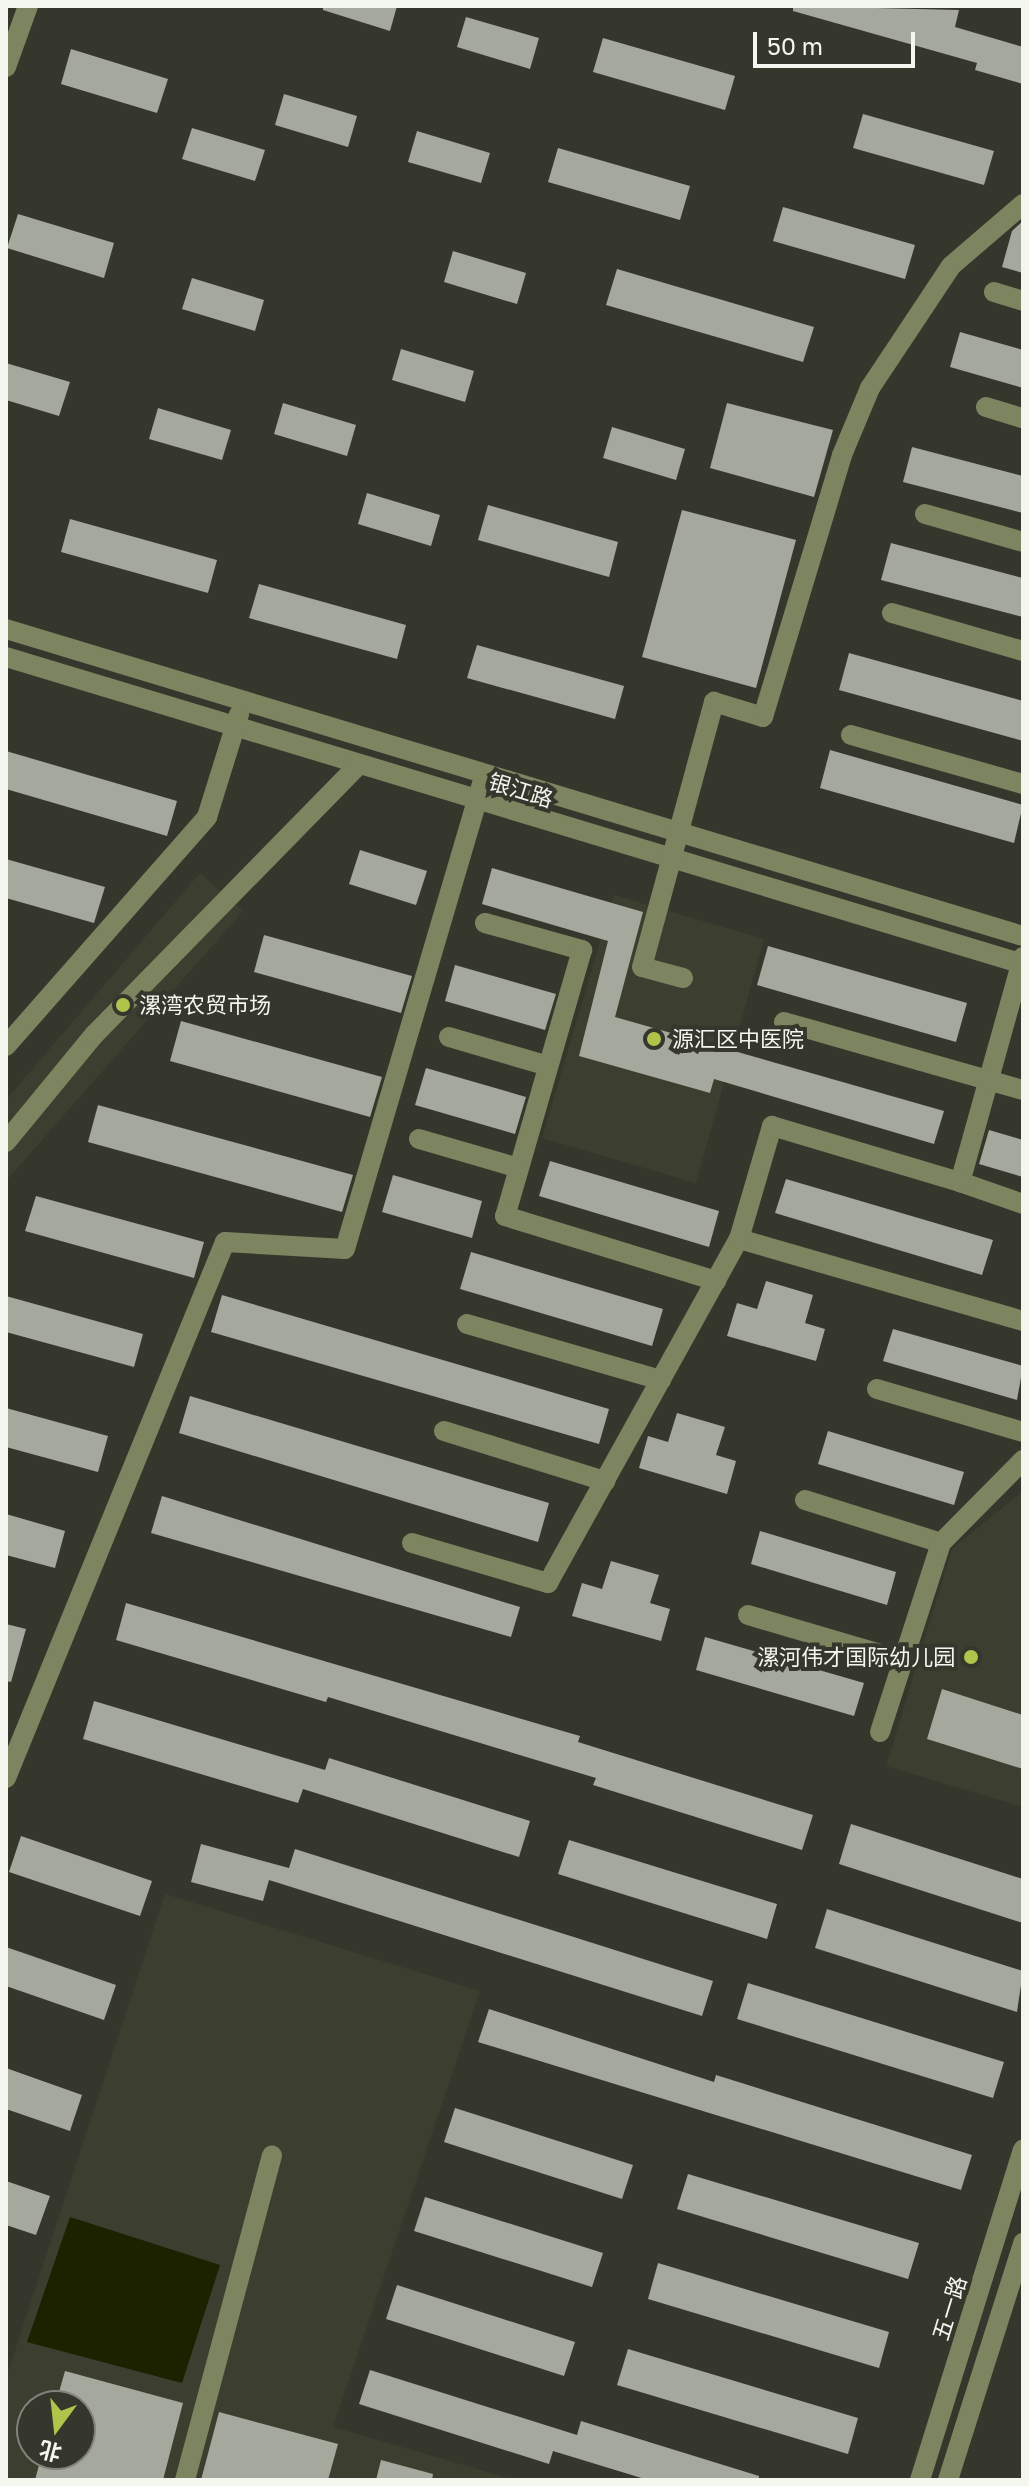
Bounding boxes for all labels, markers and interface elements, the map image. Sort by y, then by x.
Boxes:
scale bar [757,16,919,66]
text: 50 m [767,31,823,60]
street label: 银江路 [486,768,556,812]
place label: 漯湾农贸市场 [139,992,271,1018]
marker: 漯湾农贸市场 [114,996,132,1014]
place label: 源汇区中医院 [672,1026,804,1052]
marker: 源汇区中医院 [643,1028,665,1050]
place label: 漯河伟才国际幼儿园 [757,1644,955,1670]
marker: 漯河伟才国际幼儿园 [962,1648,980,1666]
street label: 五一路 [927,2273,971,2343]
north arrow [16,2390,96,2470]
text: 北 [36,2436,64,2468]

